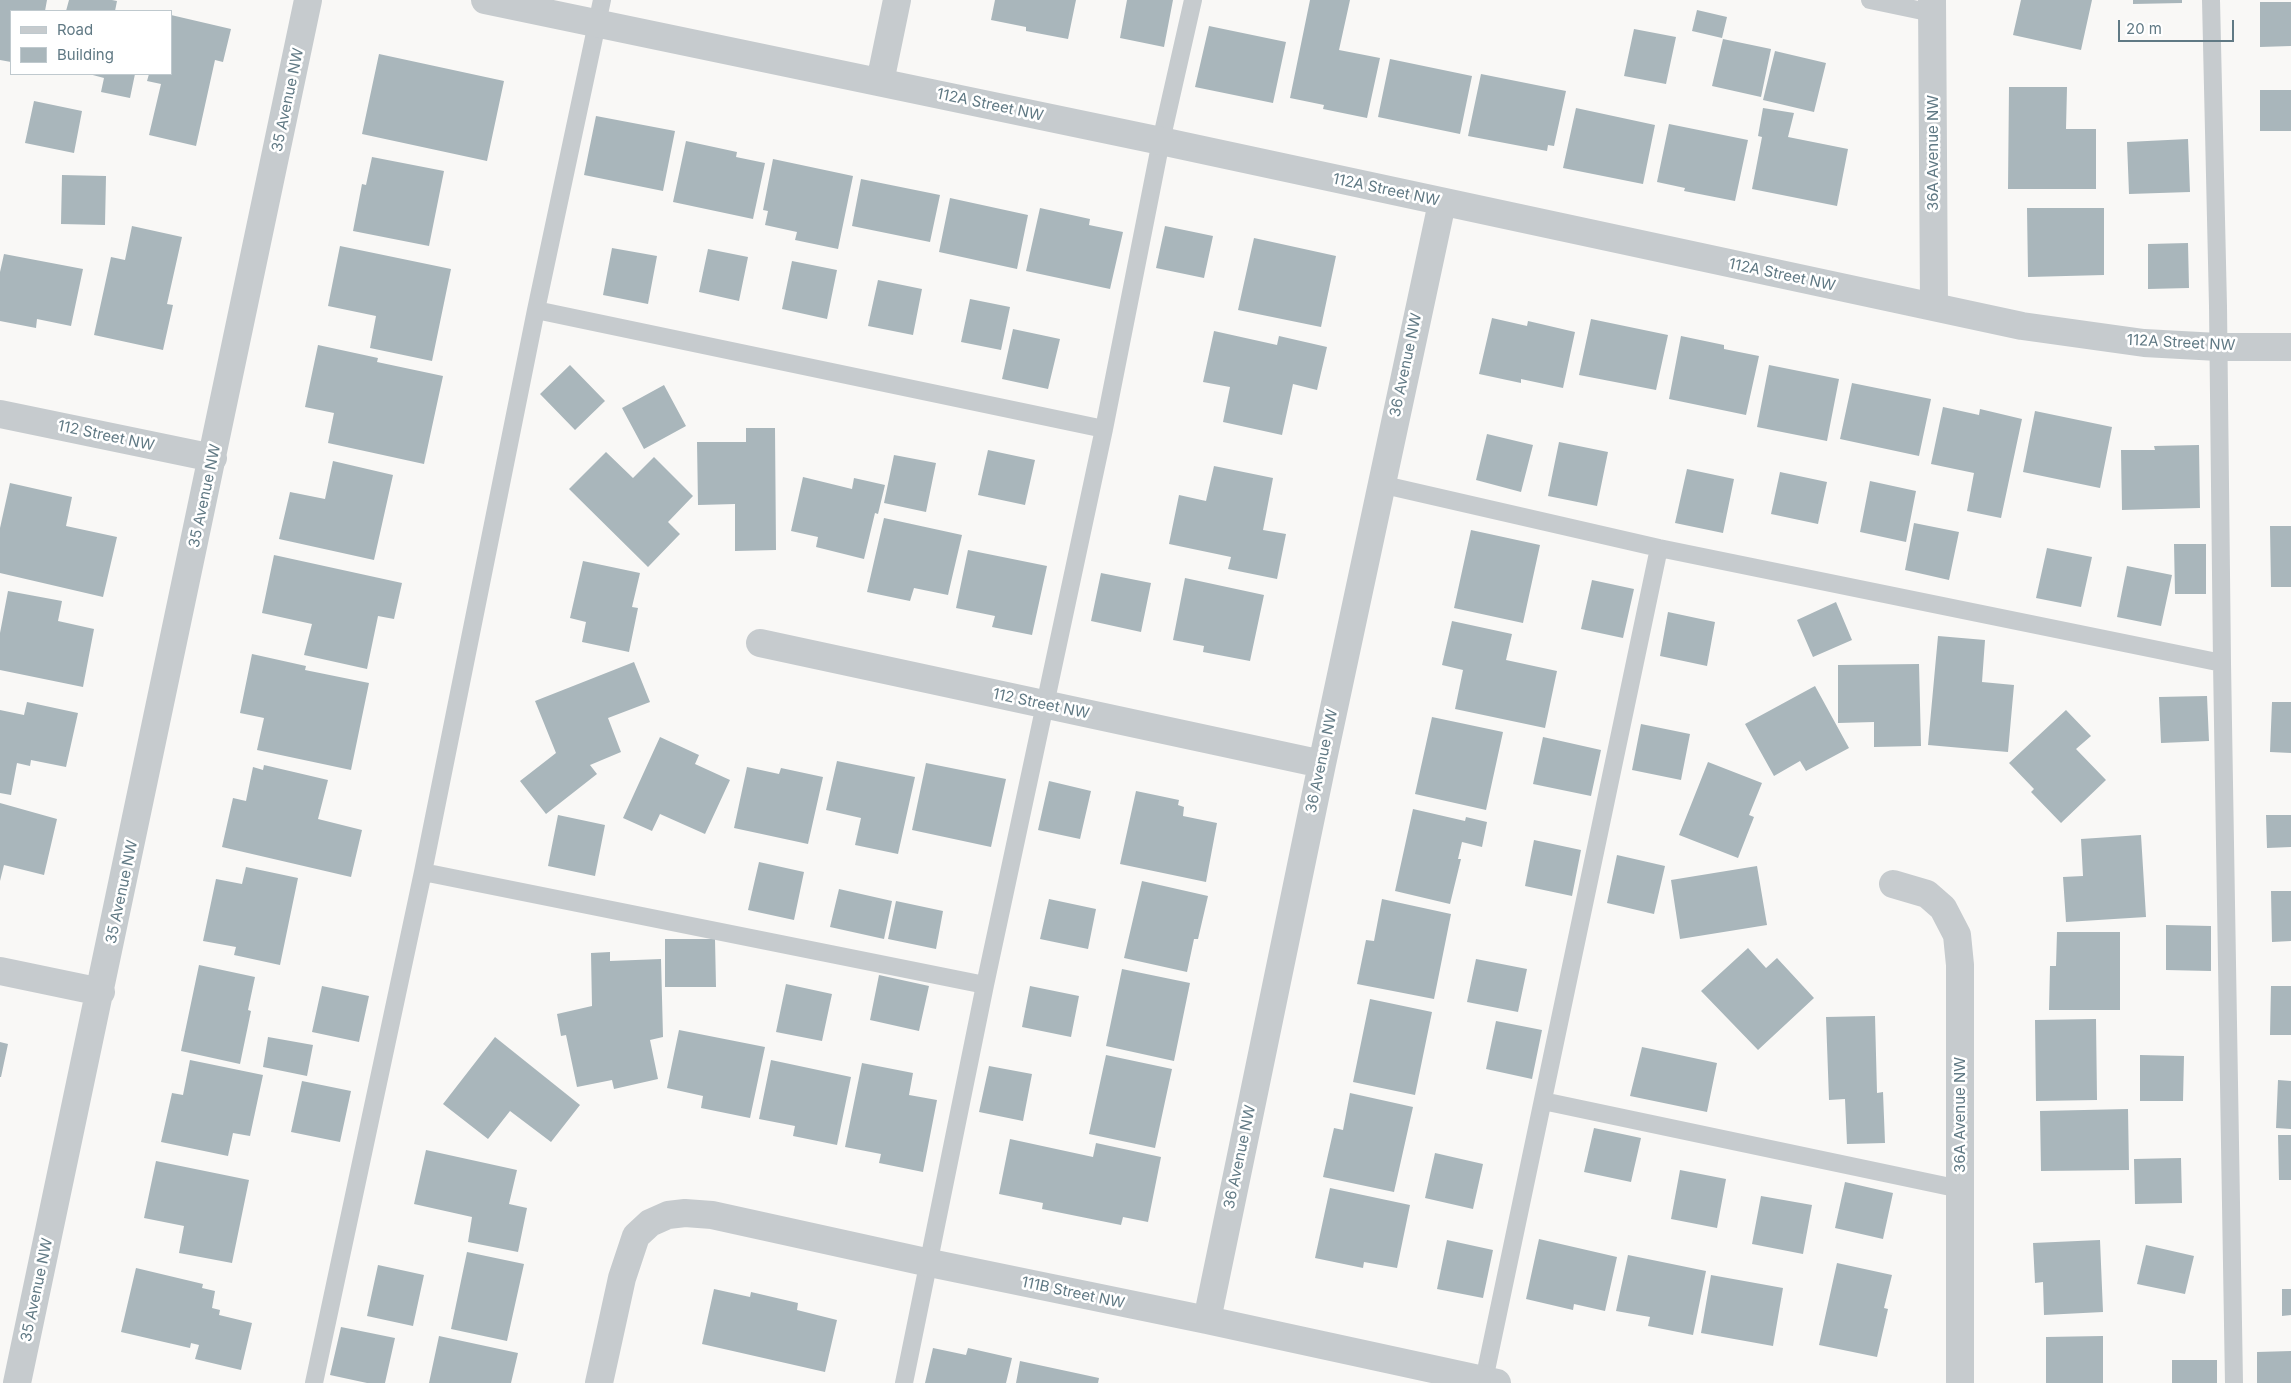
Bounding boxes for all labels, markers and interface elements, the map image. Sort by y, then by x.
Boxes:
legend [10,10,172,75]
scale bar [2121,10,2237,42]
text: 20 m [2126,19,2162,38]
text: Road [57,20,93,39]
text: Building [57,45,114,64]
street label: 35 Avenue NW [268,46,308,154]
street label: 112A Street NW [935,85,1045,125]
street label: 36A Avenue NW [1924,95,1942,211]
street label: 112A Street NW [1331,170,1441,210]
street label: 112A Street NW [1727,255,1837,295]
street label: 36 Avenue NW [1386,311,1426,419]
street label: 112A Street NW [2126,331,2236,355]
street label: 112 Street NW [56,417,156,455]
street label: 35 Avenue NW [185,442,225,550]
street label: 112 Street NW [991,685,1091,723]
street label: 36 Avenue NW [1302,707,1342,815]
street label: 35 Avenue NW [102,838,142,946]
street label: 36A Avenue NW [1951,1057,1969,1173]
street label: 36 Avenue NW [1220,1103,1260,1211]
street label: 35 Avenue NW [17,1236,57,1344]
street label: 111B Street NW [1020,1273,1126,1313]

